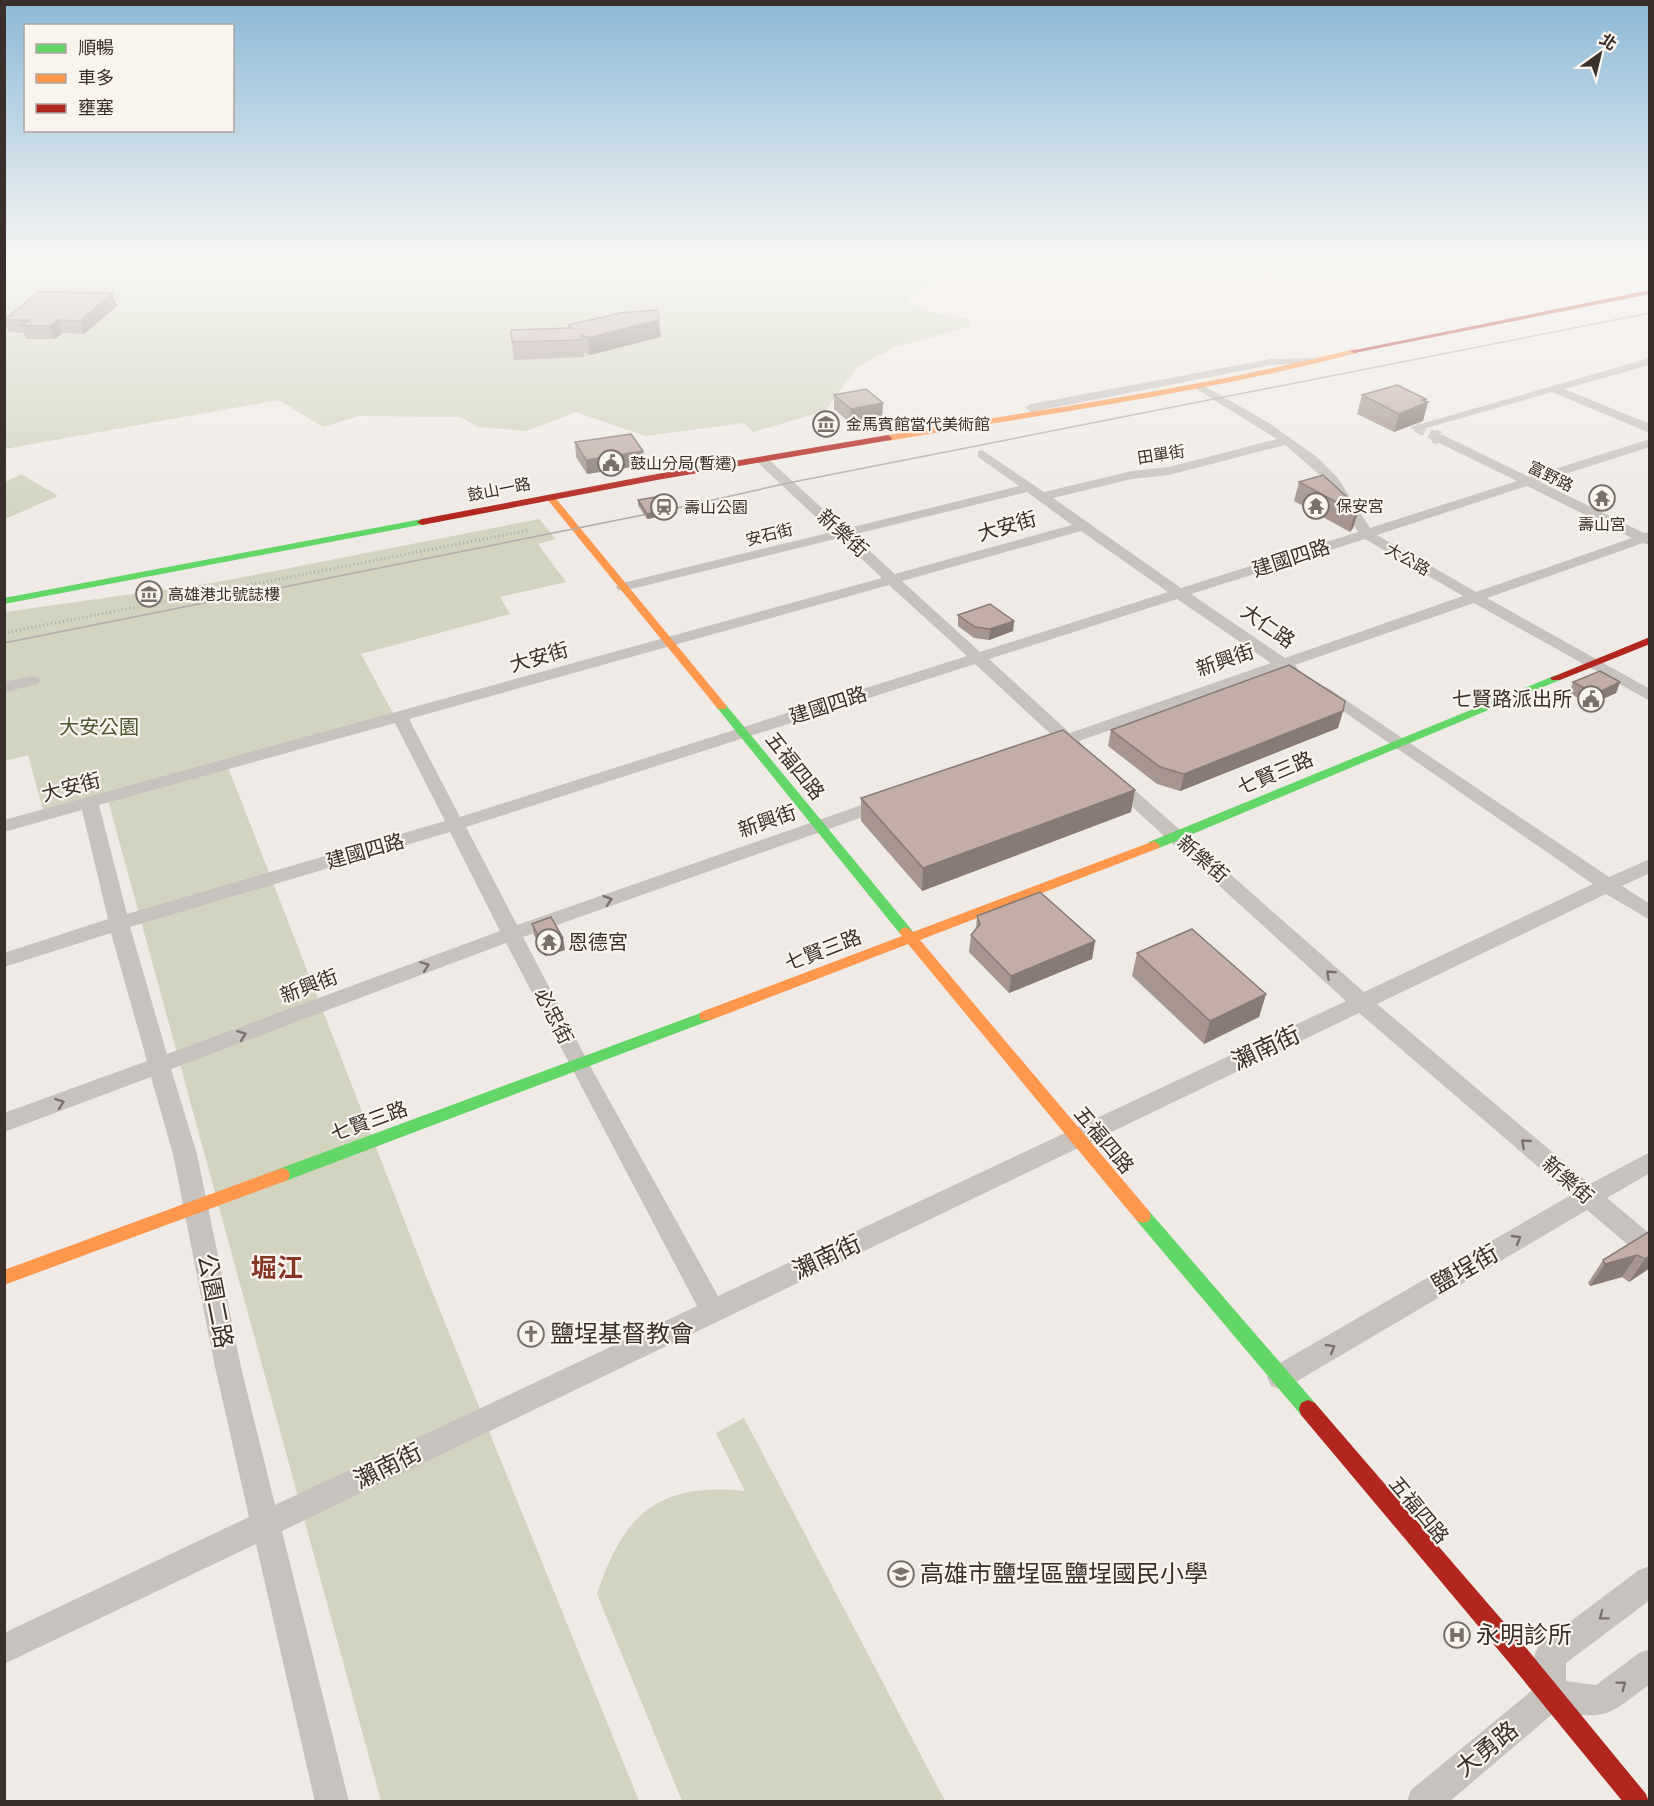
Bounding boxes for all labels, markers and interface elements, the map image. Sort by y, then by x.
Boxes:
legend [24,24,234,132]
north arrow [1570,24,1630,84]
text: 北 [1597,30,1620,54]
text: 順暢 [78,38,114,58]
text: 車多 [78,68,114,88]
text: 壅塞 [78,98,114,118]
museum icon: 金馬賓館當代美術館 [811,409,841,439]
place label: 金馬賓館當代美術館 [846,416,990,433]
street label: 田單街 [1136,442,1186,467]
public building icon: 鼓山分局(暫遷) [596,448,626,478]
place label: 鼓山分局(暫遷) [630,455,737,472]
street label: 富野路 [1525,458,1576,495]
street label: 鼓山一路 [466,475,532,504]
temple icon: 壽山宮 [1587,483,1617,513]
temple icon: 保安宮 [1301,491,1331,521]
station icon: 壽山公園 [649,492,679,522]
place label: 保安宮 [1336,498,1384,515]
place label: 壽山公園 [684,499,748,516]
street label: 新樂街 [813,505,873,561]
street label: 大安街 [975,507,1039,545]
place label: 壽山宮 [1578,516,1626,533]
street label: 安石街 [744,520,794,549]
street label: 建國四路 [1250,535,1332,581]
street label: 大公路 [1383,540,1433,579]
museum icon: 高雄港北號誌樓 [134,579,164,609]
place label: 高雄港北號誌樓 [168,586,280,603]
street label: 大仁路 [1237,600,1299,652]
street label: 大安街 [507,638,571,676]
street label: 新興街 [1193,640,1257,680]
street label: 建國四路 [787,682,869,728]
public building icon: 七賢路派出所 [1576,684,1606,714]
place label: 七賢路派出所 [1452,688,1572,710]
park label: 大安公園 [59,716,139,738]
street label: 五福四路 [761,728,829,804]
street label: 七賢三路 [1234,747,1316,799]
street label: 大安街 [39,769,103,805]
street label: 新興街 [735,801,799,841]
street label: 建國四路 [324,829,406,873]
street label: 新樂街 [1173,831,1233,887]
one-way arrow [602,894,613,907]
street label: 七賢三路 [782,925,864,975]
temple icon: 恩德宮 [534,927,564,957]
place label: 恩德宮 [568,931,628,953]
one-way arrow [419,961,430,974]
street label: 新興街 [277,965,341,1007]
one-way arrow [1327,970,1337,981]
street label: 必忠街 [531,984,577,1048]
street label: 瀨南街 [1227,1020,1304,1075]
one-way arrow [237,1030,247,1043]
street label: 七賢三路 [328,1097,410,1145]
one-way arrow [53,1098,64,1110]
street label: 五福四路 [1070,1102,1138,1178]
one-way arrow [1521,1139,1532,1150]
street label: 新樂街 [1538,1152,1598,1208]
street label: 瀨南街 [788,1229,865,1284]
one-way arrow [1511,1234,1521,1246]
street label: 鹽埕街 [1427,1239,1503,1298]
street label: 公園二路 [193,1251,238,1351]
district label: 堀江 [251,1253,303,1283]
church icon: 鹽埕基督教會 [516,1319,546,1349]
place label: 鹽埕基督教會 [550,1320,694,1347]
one-way arrow [1325,1343,1335,1355]
street label: 瀨南街 [350,1438,426,1493]
street label: 五福四路 [1385,1472,1453,1548]
school or university icon: 高雄市鹽埕區鹽埕國民小學 [886,1559,916,1589]
place label: 高雄市鹽埕區鹽埕國民小學 [920,1560,1208,1587]
one-way arrow [1599,1609,1610,1620]
hospital icon: 永明診所 [1442,1620,1472,1650]
place label: 永明診所 [1476,1621,1572,1648]
one-way arrow [1615,1681,1626,1692]
street label: 大勇路 [1450,1715,1523,1782]

